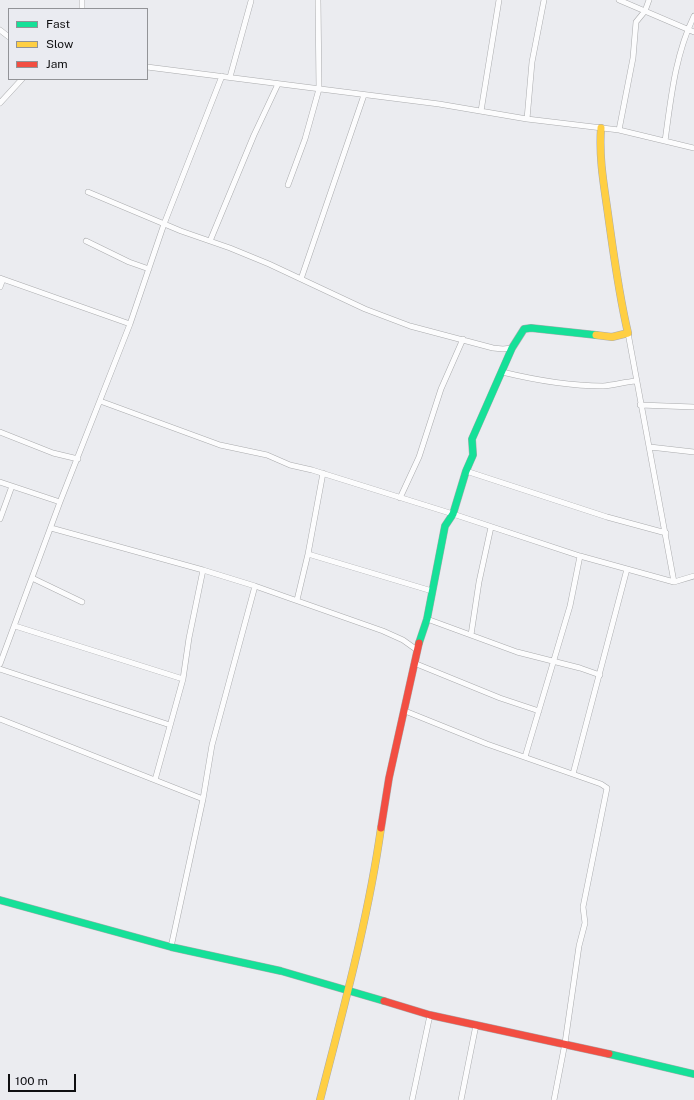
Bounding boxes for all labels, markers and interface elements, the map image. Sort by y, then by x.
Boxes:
legend [8,8,148,80]
text: Fast [46,17,70,31]
text: Slow [46,37,73,51]
text: Jam [46,57,68,71]
scale bar [10,1066,78,1092]
text: 100 m [15,1074,48,1088]

